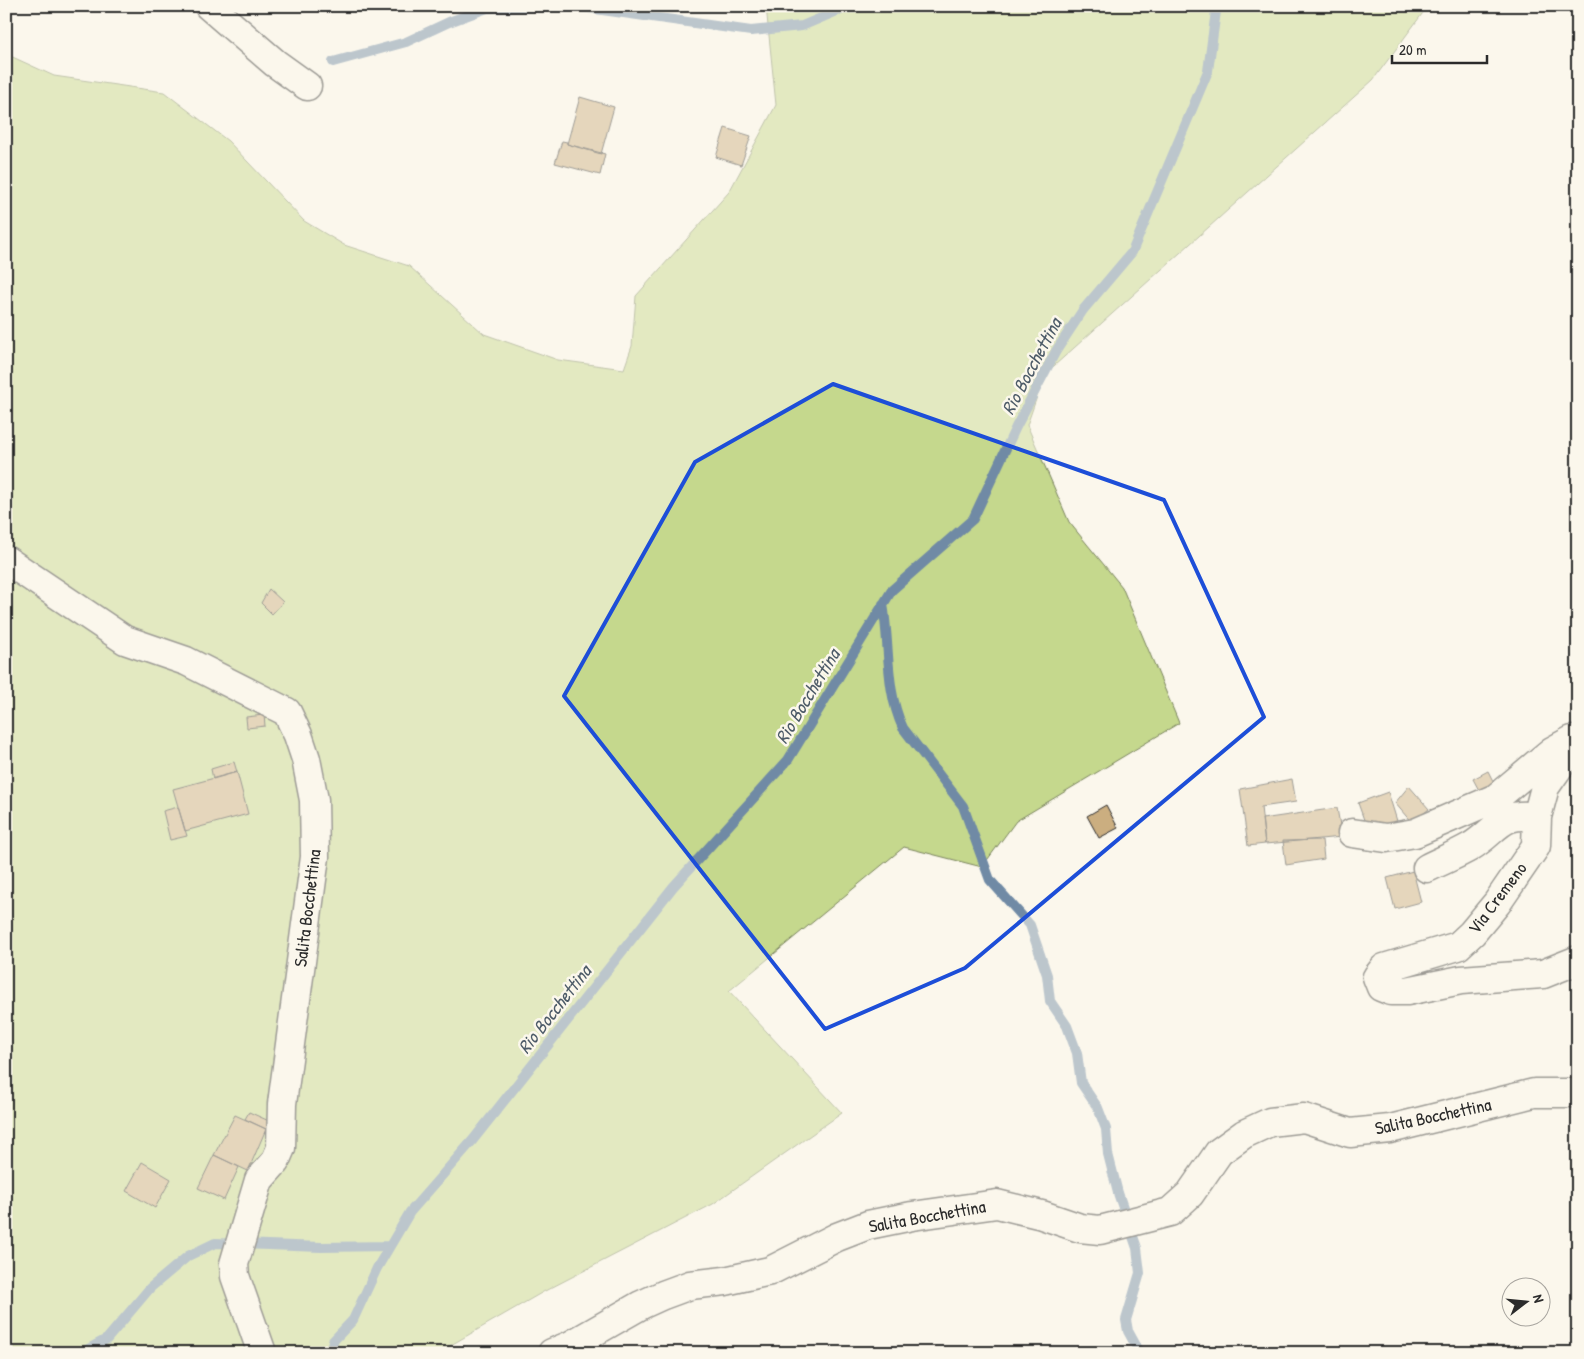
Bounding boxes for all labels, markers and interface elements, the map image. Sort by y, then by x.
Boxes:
scale bar [1392,32,1486,64]
text: 20 m [1399,39,1426,60]
water label: Rio Bocchettina [995,311,1069,419]
water label: Rio Bocchettina [769,642,847,748]
street label: Salita Bocchettina [287,848,327,968]
street label: Via Cremeno [1462,857,1532,939]
water label: Rio Bocchettina [511,957,598,1059]
street label: Salita Bocchettina [1373,1091,1493,1141]
street label: Salita Bocchettina [867,1193,987,1239]
north arrow [1502,1276,1552,1326]
text: N [1529,1292,1549,1305]

